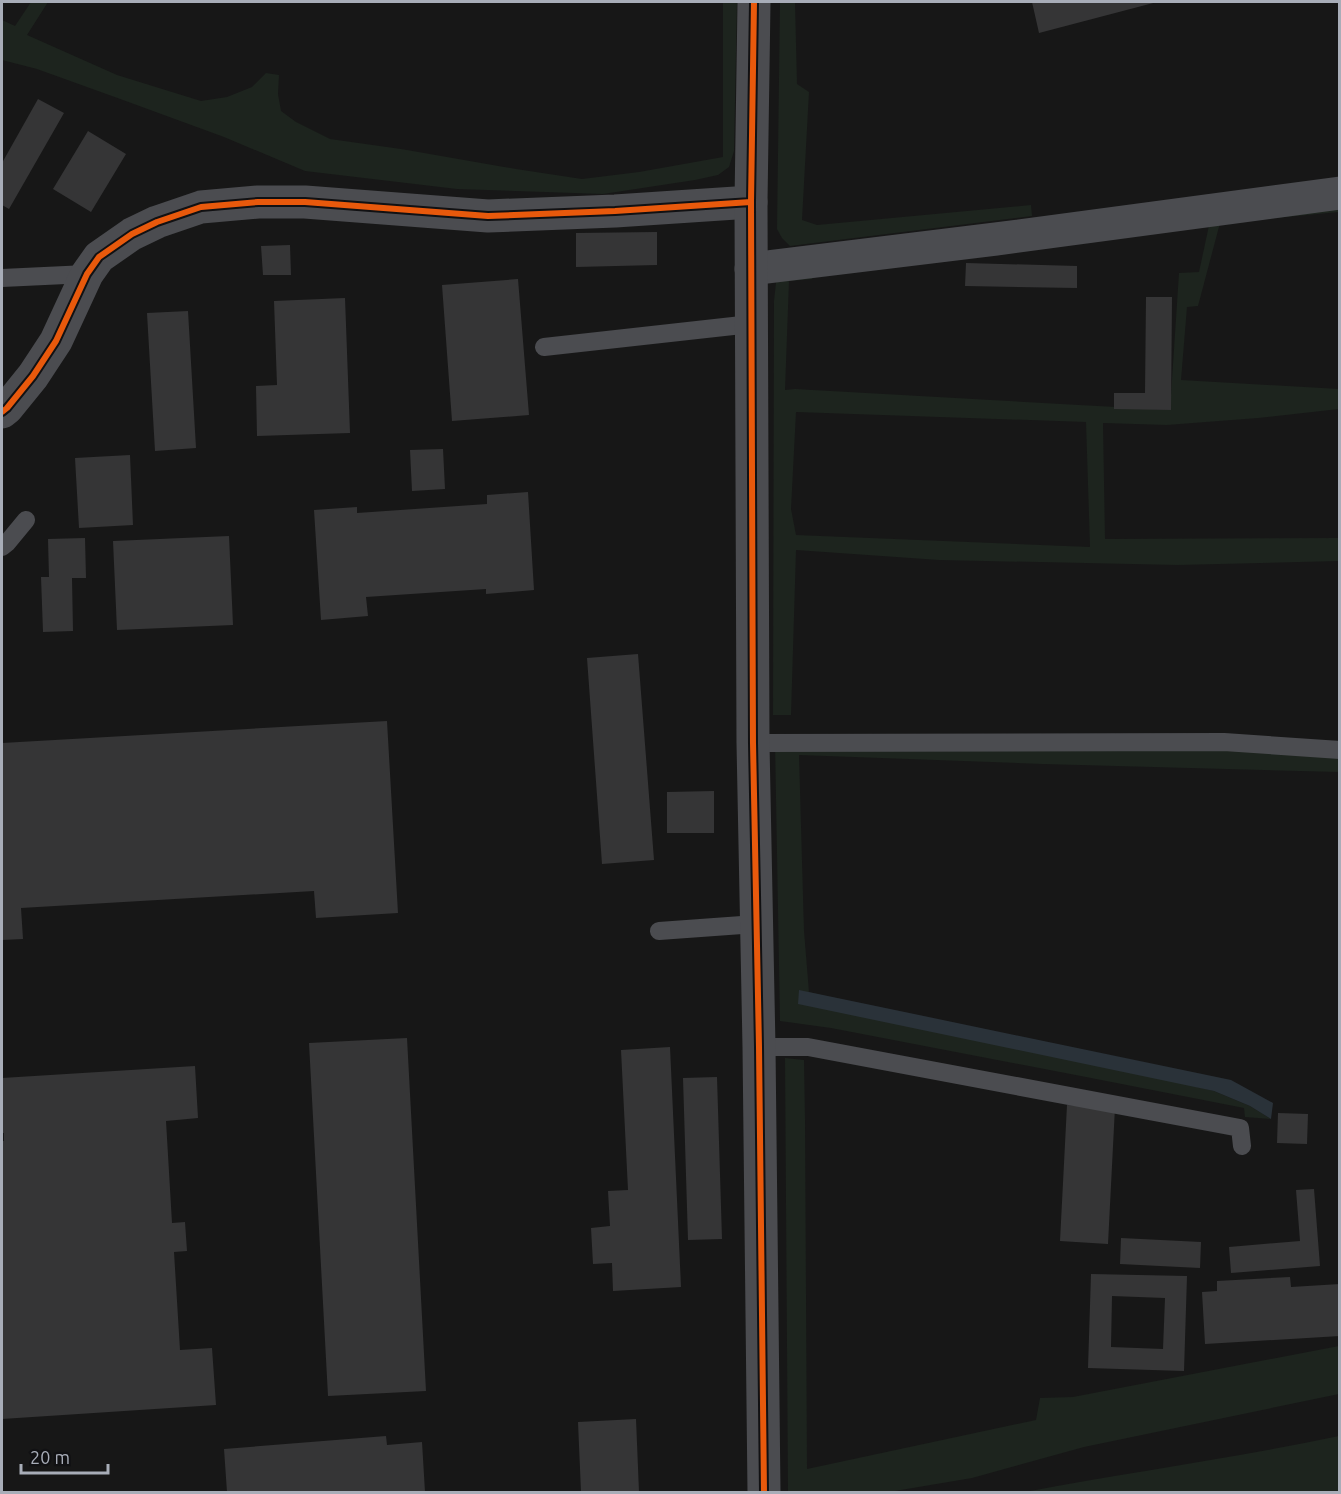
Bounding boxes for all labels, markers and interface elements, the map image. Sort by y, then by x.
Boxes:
scale bar [21,1437,108,1475]
text: 20 m [30,1447,70,1467]

